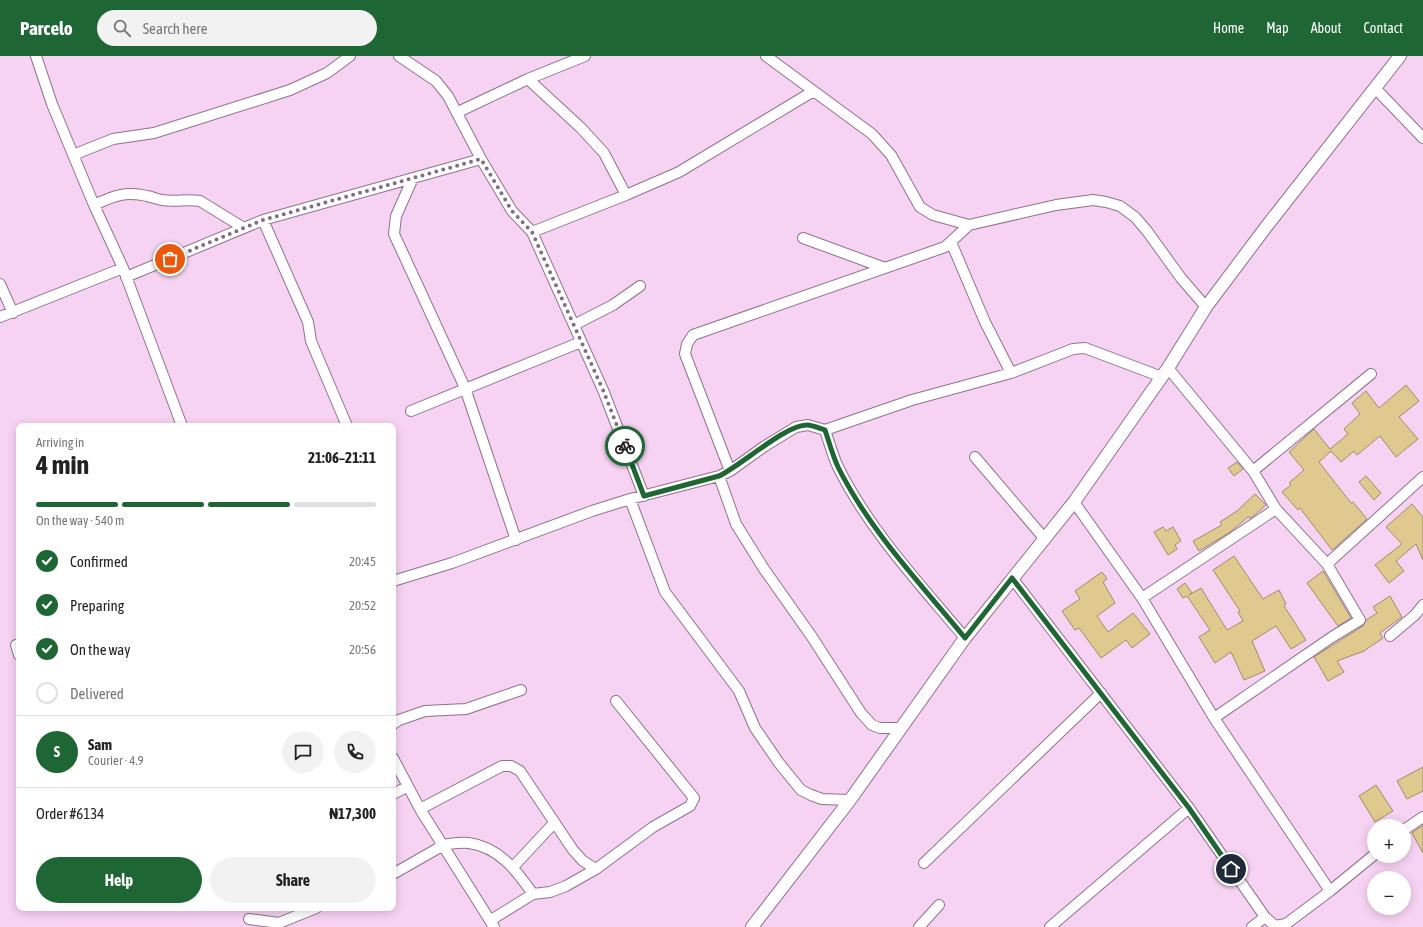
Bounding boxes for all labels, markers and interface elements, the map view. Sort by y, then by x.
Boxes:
search box [97,10,377,46]
text: Parcelo [20,17,73,39]
icon: search [111,17,133,39]
text: Search here [143,20,208,37]
text: Home [1213,20,1244,36]
text: Map [1266,20,1289,36]
text: About [1311,20,1342,36]
text: Contact [1364,20,1403,36]
pin [153,242,187,276]
icon: bag [159,248,181,270]
courier [605,426,645,466]
text: Arriving in [36,435,84,450]
icon: bike [614,435,636,457]
text: 21:06–21:11 [308,449,376,466]
text: 4 min [36,450,89,480]
text: On the way · 540 m [36,513,124,528]
icon: check [36,550,58,572]
text: Confirmed [70,553,128,570]
text: 20:45 [349,554,376,569]
icon: check [36,594,58,616]
text: Preparing [70,597,124,614]
text: 20:52 [349,598,376,613]
icon: check [36,638,58,660]
text: On the way [70,641,131,658]
text: 20:56 [349,642,376,657]
text: Delivered [70,685,124,702]
button: chat [282,731,324,773]
button: phone [334,731,376,773]
text: Sam [88,736,112,753]
text: S [54,743,60,760]
text: Courier · 4.9 [88,753,144,768]
text: Order #6134 [36,805,104,822]
text: ₦17,300 [329,805,376,822]
map controls [1367,819,1411,915]
button: + [1367,819,1411,863]
pin [1214,852,1248,886]
button: Help [36,857,202,903]
button: Share [210,857,376,903]
icon: home [1220,858,1242,880]
button: − [1367,871,1411,915]

